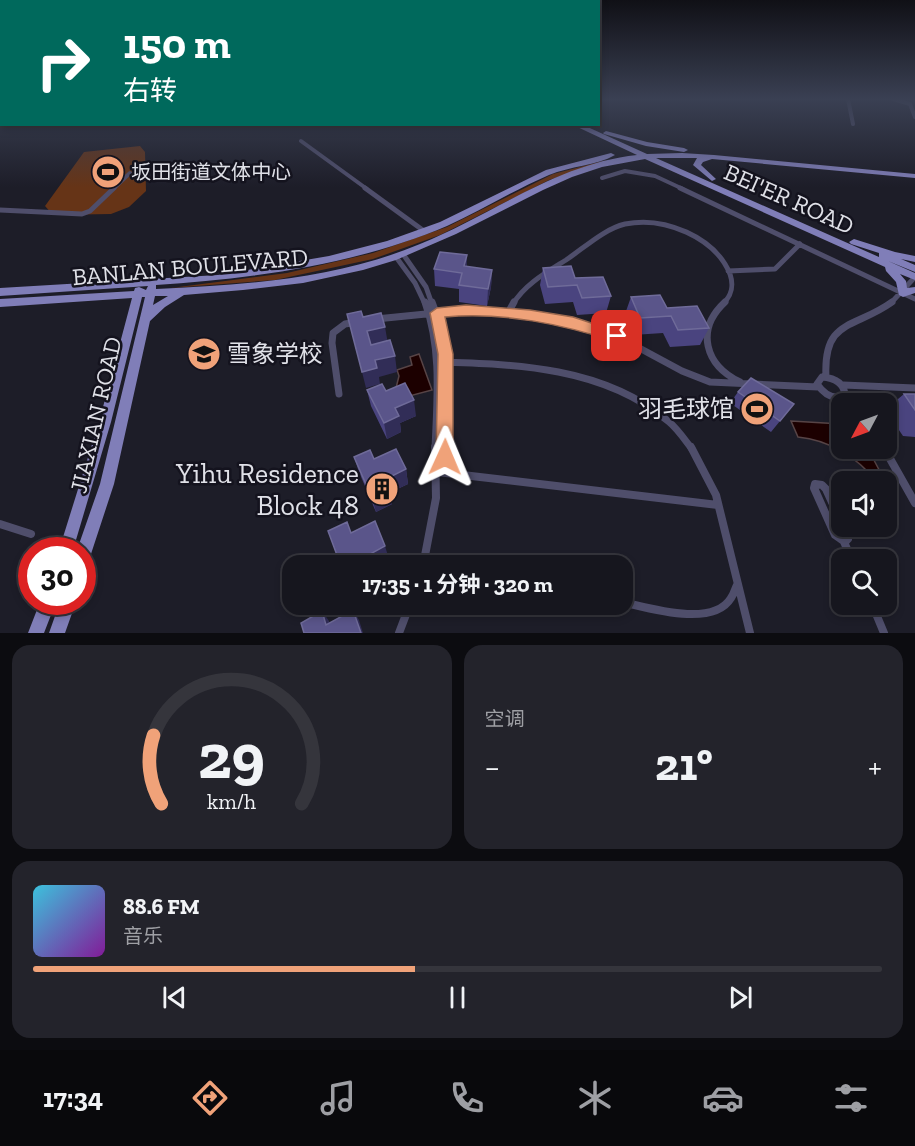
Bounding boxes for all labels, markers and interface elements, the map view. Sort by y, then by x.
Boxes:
text: 150 m [123,18,231,69]
icon: right [24,24,102,102]
text: 右转 [123,75,177,107]
sports icon: 坂田街道文体中心 [90,154,126,190]
street label: BEI'ER ROAD [720,157,859,240]
place label: 坂田街道文体中心 [131,160,291,184]
street label: BANLAN BOULEVARD [71,242,309,291]
pin [591,310,642,361]
icon: arrive [600,319,633,352]
street label: JIAXIAN ROAD [63,334,128,496]
school or university icon: 雪象学校 [186,336,222,372]
place label: 雪象学校 [227,339,323,368]
sports icon: 羽毛球馆 [739,391,775,427]
north arrow [831,393,897,459]
map controls [831,393,897,615]
place label: 羽毛球馆 [638,394,734,423]
position arrow [413,425,477,489]
place label: Yihu Residence Block 48 [175,457,359,522]
building icon: Yihu Residence Block 48 [364,471,400,507]
button: sound [831,471,897,537]
speed limit sign: 30 [18,537,96,615]
button: search [831,549,897,615]
text: 17:35 · 1 分钟 · 320 m [362,571,553,598]
text: 空调 [485,707,525,731]
text: 29 [198,719,265,794]
text: 21° [655,738,713,792]
text: − [485,747,500,786]
text: + [868,747,882,786]
text: km/h [207,789,256,814]
text: 88.6 FM [123,893,200,920]
text: 音乐 [123,924,163,948]
icon: previous [158,981,191,1014]
icon: pause [441,981,474,1014]
icon: next [724,981,757,1014]
icon: directions [189,1077,231,1119]
icon: music [317,1077,359,1119]
icon: phone [446,1077,488,1119]
icon: climate [574,1077,616,1119]
icon: car [702,1077,744,1119]
icon: filters [830,1077,872,1119]
text: 17:34 [43,1082,103,1114]

